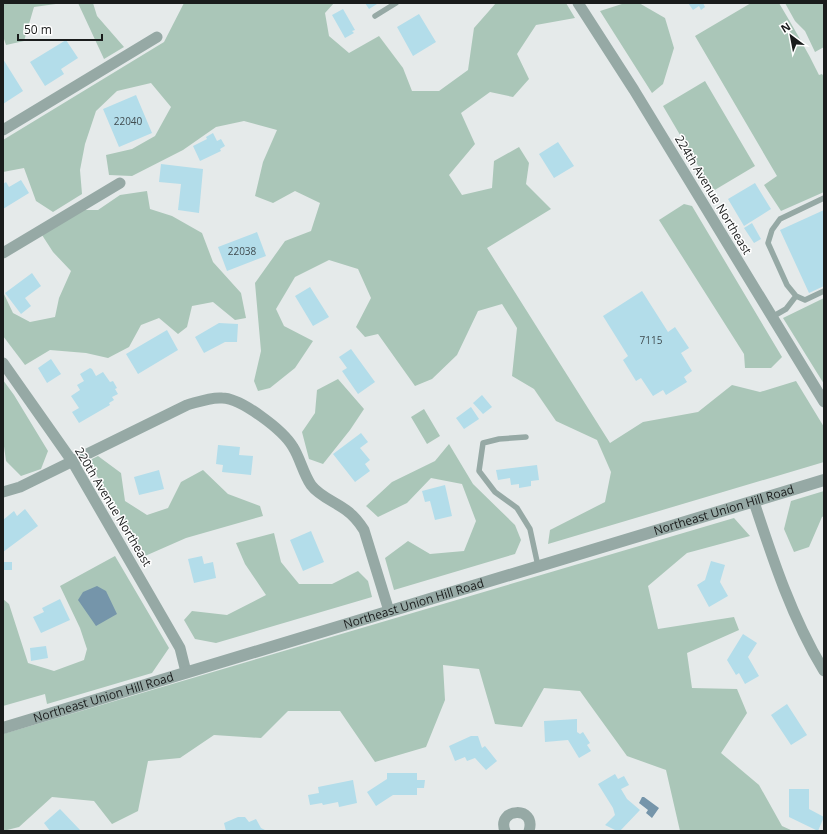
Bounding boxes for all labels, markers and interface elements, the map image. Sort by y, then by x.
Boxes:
scale bar [18,16,102,42]
north arrow [771,16,811,56]
text: N [778,18,793,36]
text: 50 m [24,21,52,38]
house number: 22040 [114,114,143,128]
street label: 224th Avenue Northeast [671,132,756,258]
house number: 22038 [228,244,257,258]
house number: 7115 [640,333,663,347]
street label: 220th Avenue Northeast [71,444,156,570]
street label: Northeast Union Hill Road [651,481,796,539]
street label: Northeast Union Hill Road [341,574,486,633]
street label: Northeast Union Hill Road [31,668,176,726]

